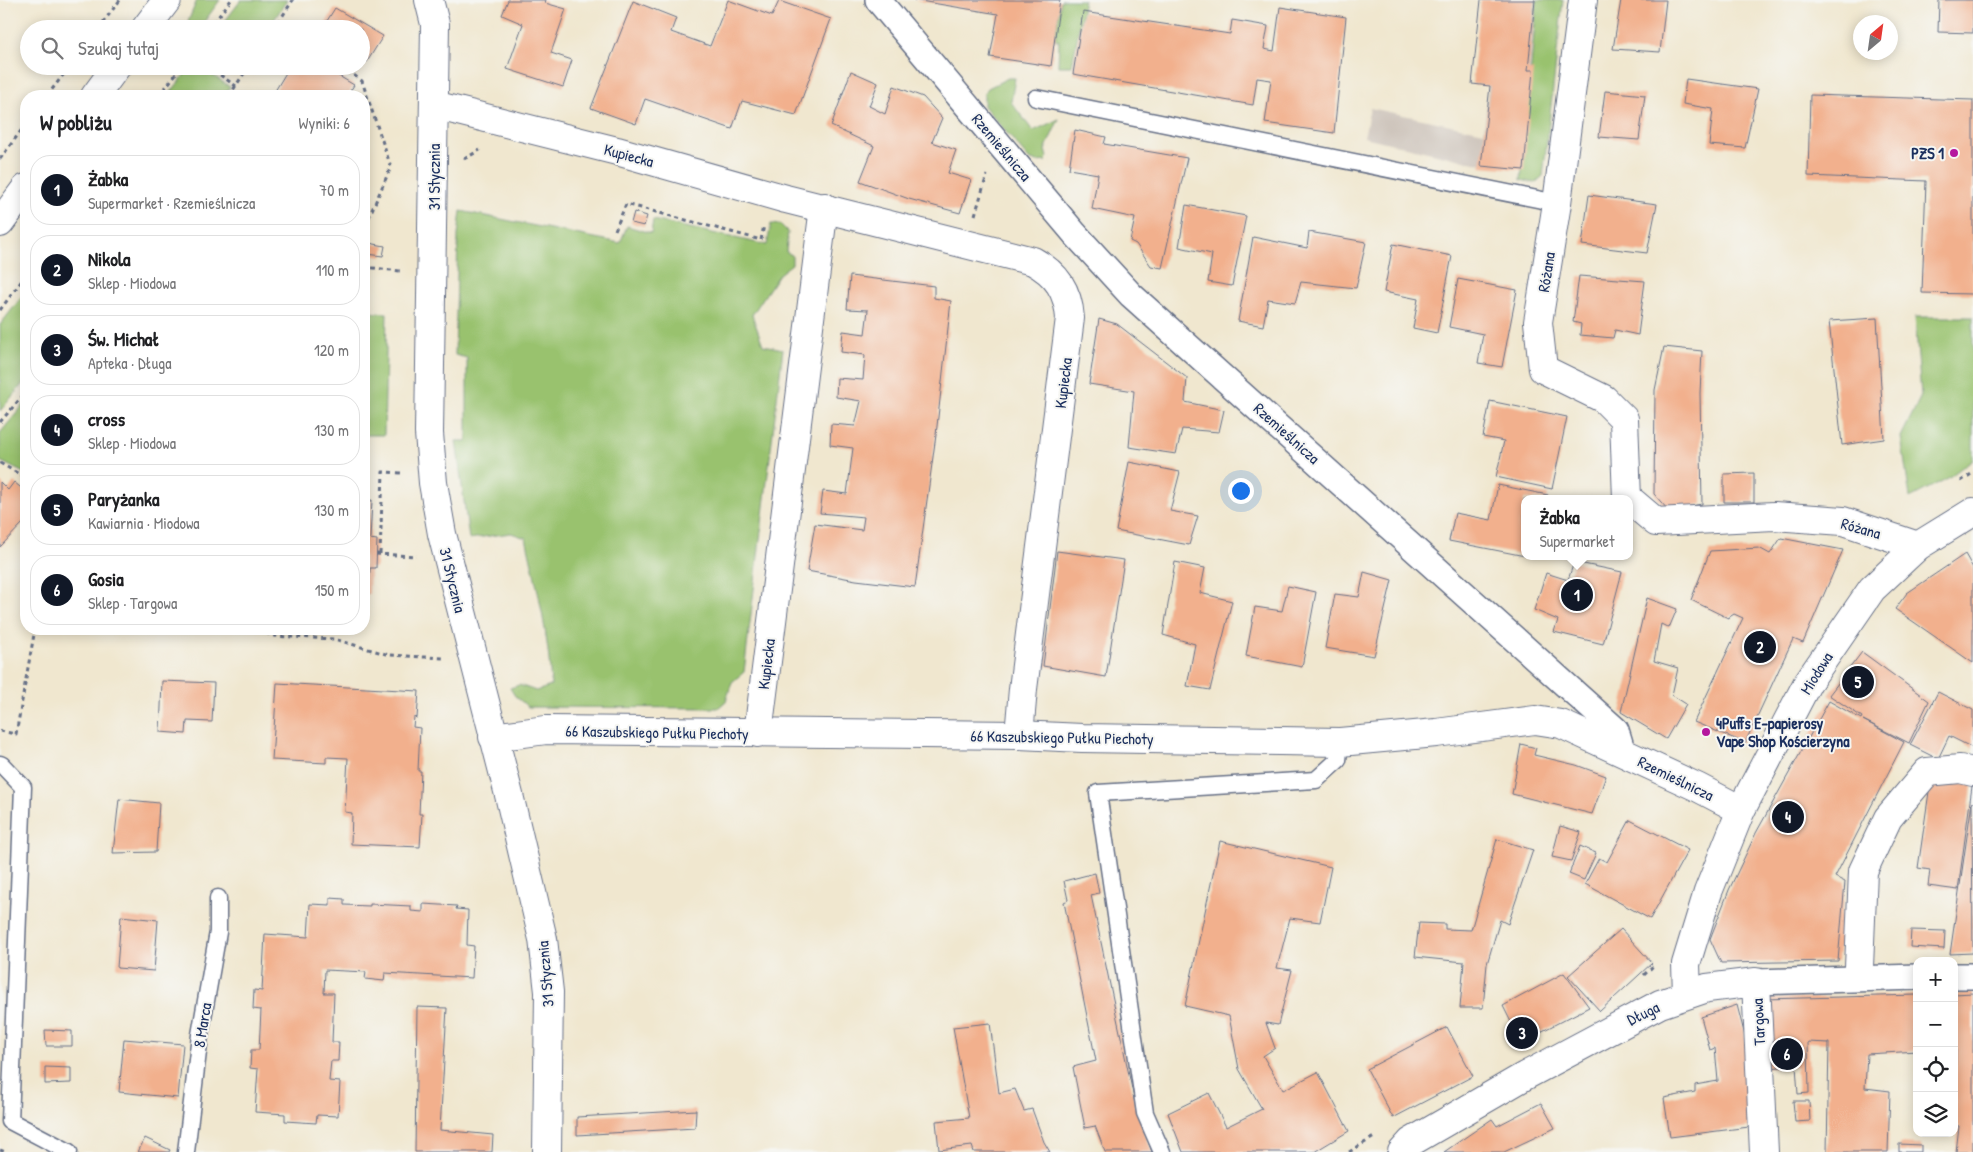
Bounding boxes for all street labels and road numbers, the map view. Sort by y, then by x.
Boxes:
street label: Rzemieślnicza [967,109,1037,185]
street label: Kupiecka [602,138,656,172]
street label: 31 Stycznia [423,144,445,210]
street label: Różana [1532,250,1560,294]
street label: Kupiecka [1049,356,1077,410]
street label: Rzemieślnicza [1249,397,1325,469]
street label: Różana [1839,512,1883,544]
street label: 31 Stycznia [434,545,472,615]
street label: Kupiecka [752,637,780,691]
street label: Miodowa [1795,648,1837,698]
street label: 66 Kaszubskiego Pułku Piechoty [565,719,749,745]
street label: 66 Kaszubskiego Pułku Piechoty [970,724,1154,750]
street label: Rzemieślnicza [1634,750,1718,806]
street label: 31 Stycznia [531,940,559,1008]
street label: Długa [1623,996,1663,1030]
street label: Targowa [1746,998,1770,1046]
street label: 8 Marca [188,1001,216,1049]

